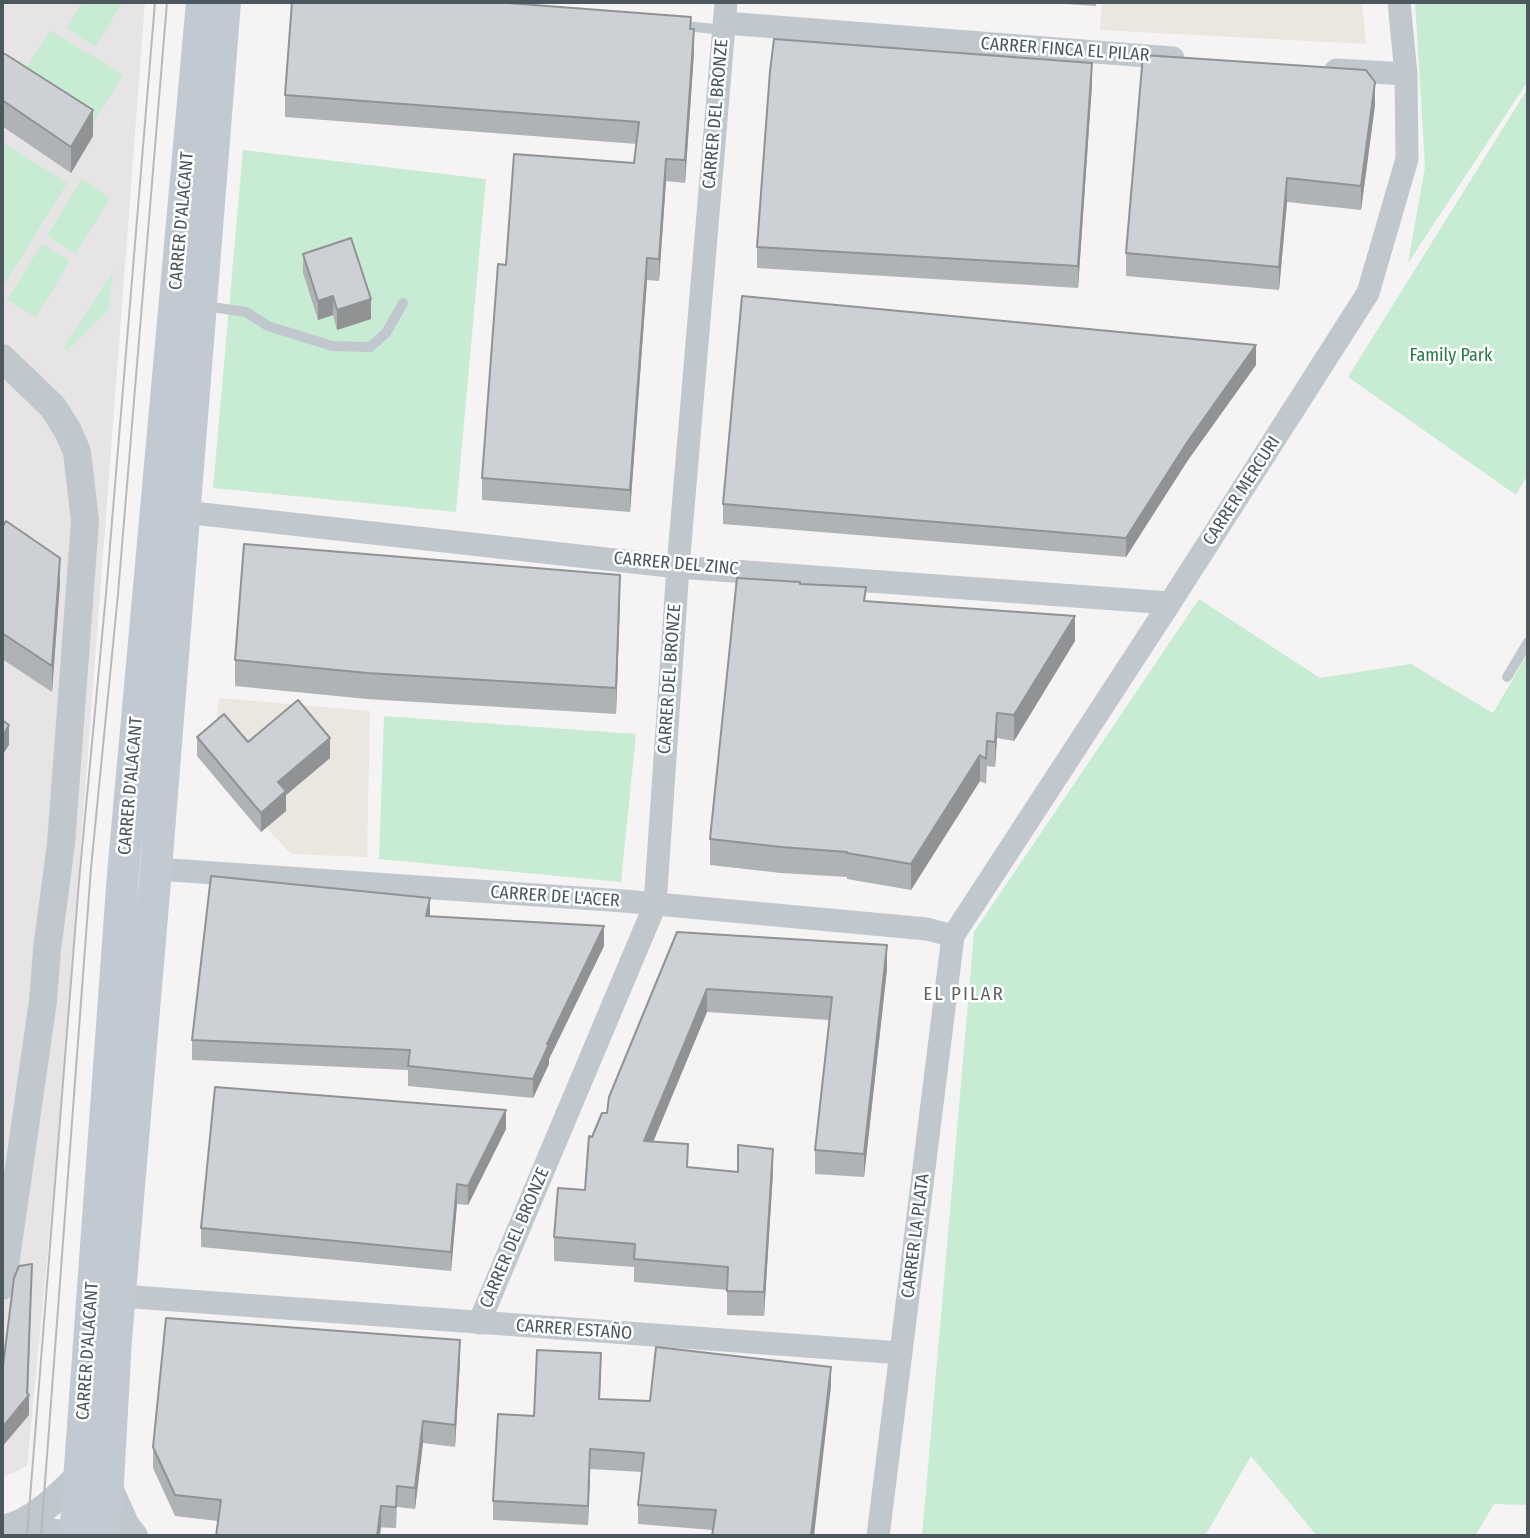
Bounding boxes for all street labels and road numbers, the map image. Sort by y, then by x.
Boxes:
street label: CARRER FINCA EL PILAR [980,33,1150,67]
street label: CARRER DEL BRONZE [699,38,733,190]
street label: CARRER D'ALACANT [165,151,199,291]
street label: CARRER MERCURI [1199,432,1285,550]
street label: CARRER DEL ZINC [613,548,739,580]
street label: CARRER DEL BRONZE [654,603,686,755]
street label: CARRER D'ALACANT [114,716,148,856]
street label: CARRER DE L'ACER [490,882,620,912]
street label: CARRER DEL BRONZE [476,1165,554,1311]
street label: CARRER LA PLATA [898,1173,934,1299]
street label: CARRER D'ALACANT [72,1281,104,1421]
street label: CARRER ESTAÑO [515,1315,633,1345]

